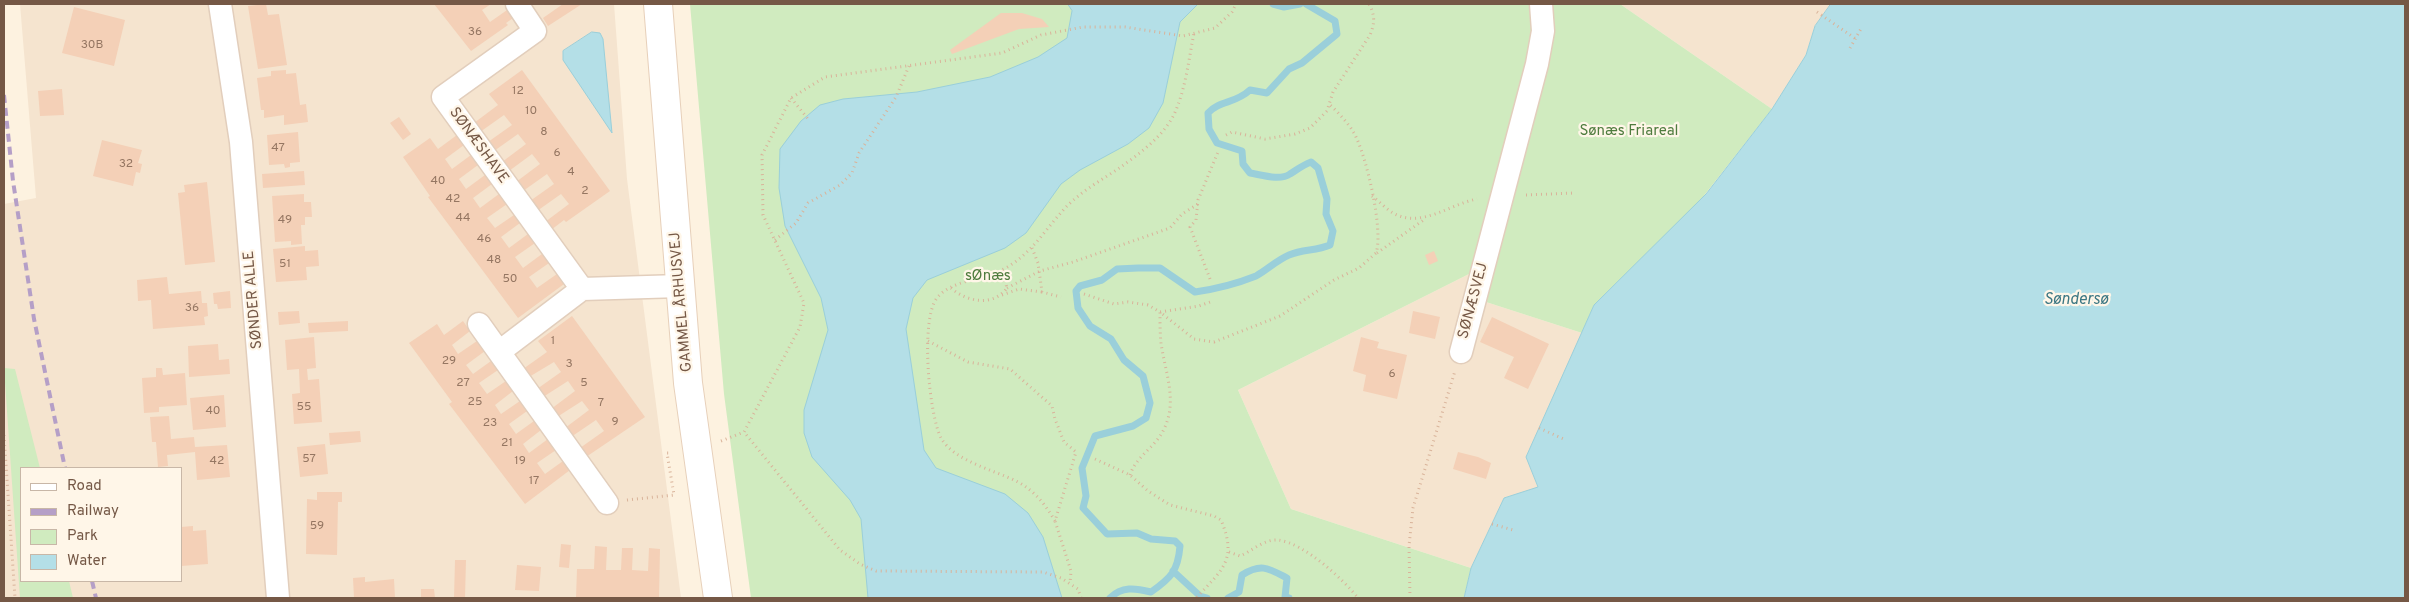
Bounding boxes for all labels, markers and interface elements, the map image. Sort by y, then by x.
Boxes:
house number: 36 [468,26,482,40]
house number: 30B [81,39,103,53]
house number: 12 [512,85,524,99]
street label: SØNÆSHAVE [444,104,512,188]
house number: 10 [525,105,537,119]
park label: Sønæs Friareal [1579,123,1679,141]
house number: 8 [540,126,548,140]
house number: 47 [271,142,285,156]
house number: 6 [553,147,561,161]
house number: 32 [119,158,133,172]
house number: 4 [567,166,575,180]
house number: 40 [430,175,446,189]
house number: 2 [581,185,589,199]
house number: 42 [446,193,460,207]
house number: 44 [456,212,470,226]
house number: 49 [278,214,292,228]
street label: GAMMEL ÅRHUSVEJ [667,231,697,373]
house number: 46 [477,233,491,247]
street label: SØNDER ALLE [241,250,267,350]
house number: 48 [487,254,501,268]
house number: 51 [279,258,291,272]
street label: SØNÆSVEJ [1455,261,1493,341]
park label: sØnæs [965,268,1011,286]
house number: 50 [502,273,518,287]
water label: Søndersø [2044,291,2108,311]
house number: 36 [185,302,199,316]
house number: 1 [551,335,555,349]
house number: 29 [442,355,456,369]
house number: 3 [565,358,573,372]
house number: 6 [1388,368,1396,382]
house number: 27 [456,377,470,391]
house number: 5 [580,377,588,391]
house number: 25 [468,396,482,410]
house number: 7 [598,397,604,411]
house number: 55 [297,401,311,415]
house number: 40 [205,405,221,419]
house number: 9 [611,416,619,430]
house number: 23 [483,417,497,431]
house number: 21 [501,437,513,451]
house number: 57 [302,453,316,467]
house number: 42 [210,455,224,469]
house number: 19 [514,455,526,469]
legend [20,467,182,582]
house number: 17 [529,475,539,489]
text: Road [67,477,102,496]
text: Railway [67,502,119,521]
house number: 59 [310,520,324,534]
text: Park [67,527,98,546]
text: Water [67,552,106,571]

